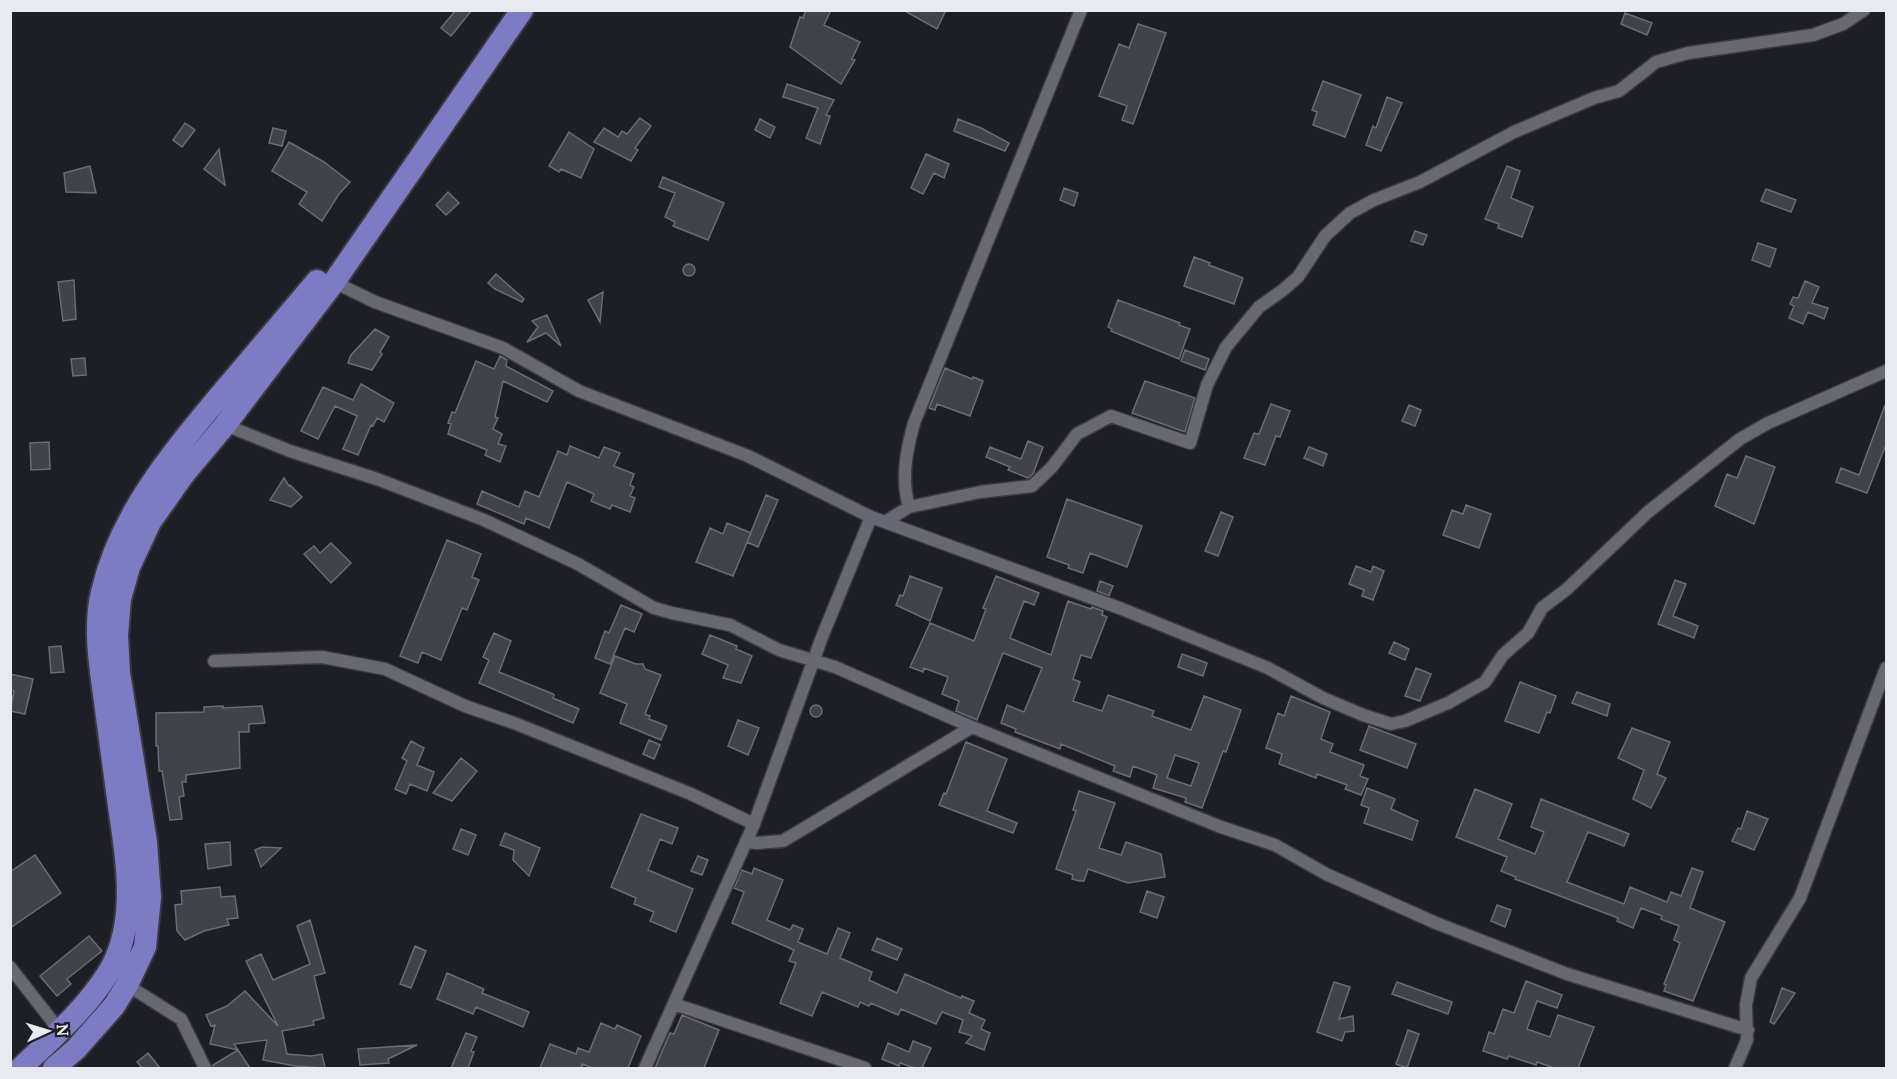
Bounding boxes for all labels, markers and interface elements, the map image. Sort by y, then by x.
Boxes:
north arrow [18,1001,78,1061]
text: N [53,1023,73,1037]

